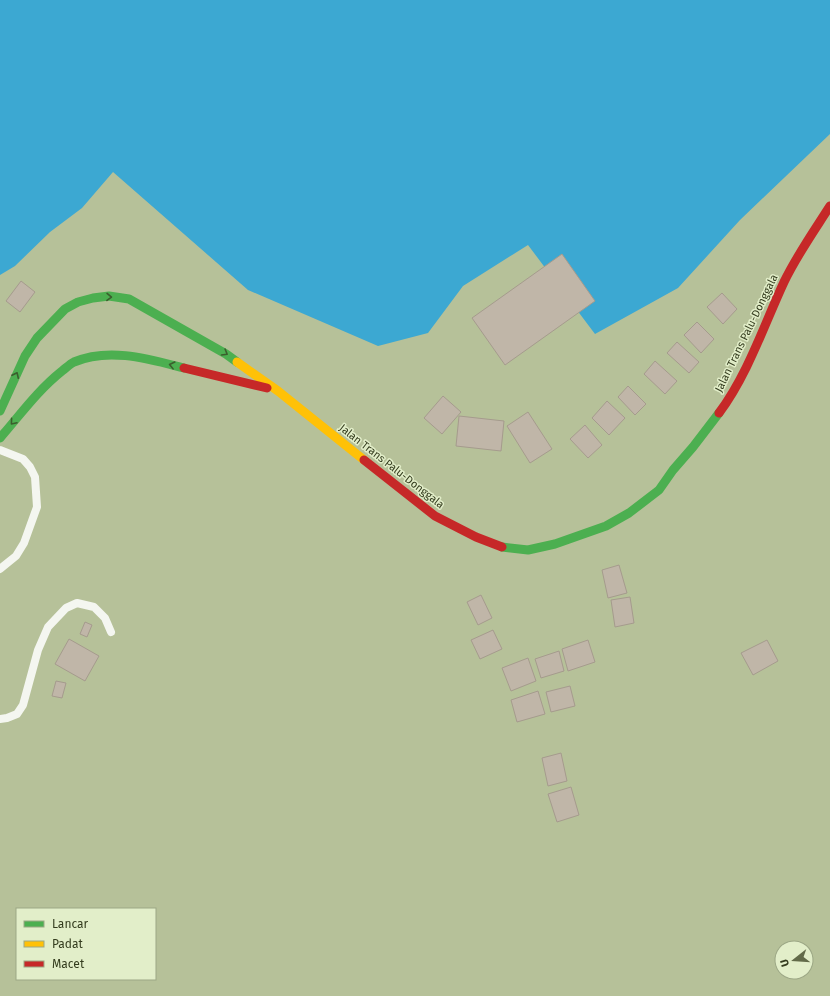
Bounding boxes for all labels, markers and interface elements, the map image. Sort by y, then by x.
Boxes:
street label: Jalan Trans Palu-Donggala [712,272,781,394]
one-way arrow [106,292,112,301]
one-way arrow [220,349,227,356]
one-way arrow [169,361,176,370]
one-way arrow [11,372,19,380]
one-way arrow [11,417,18,425]
street label: Jalan Trans Palu-Donggala [337,421,447,511]
legend [16,908,156,980]
text: Lancar [52,917,89,931]
text: Padat [52,937,84,951]
north arrow [774,940,814,980]
text: Macet [52,957,85,971]
text: U [778,957,792,968]

